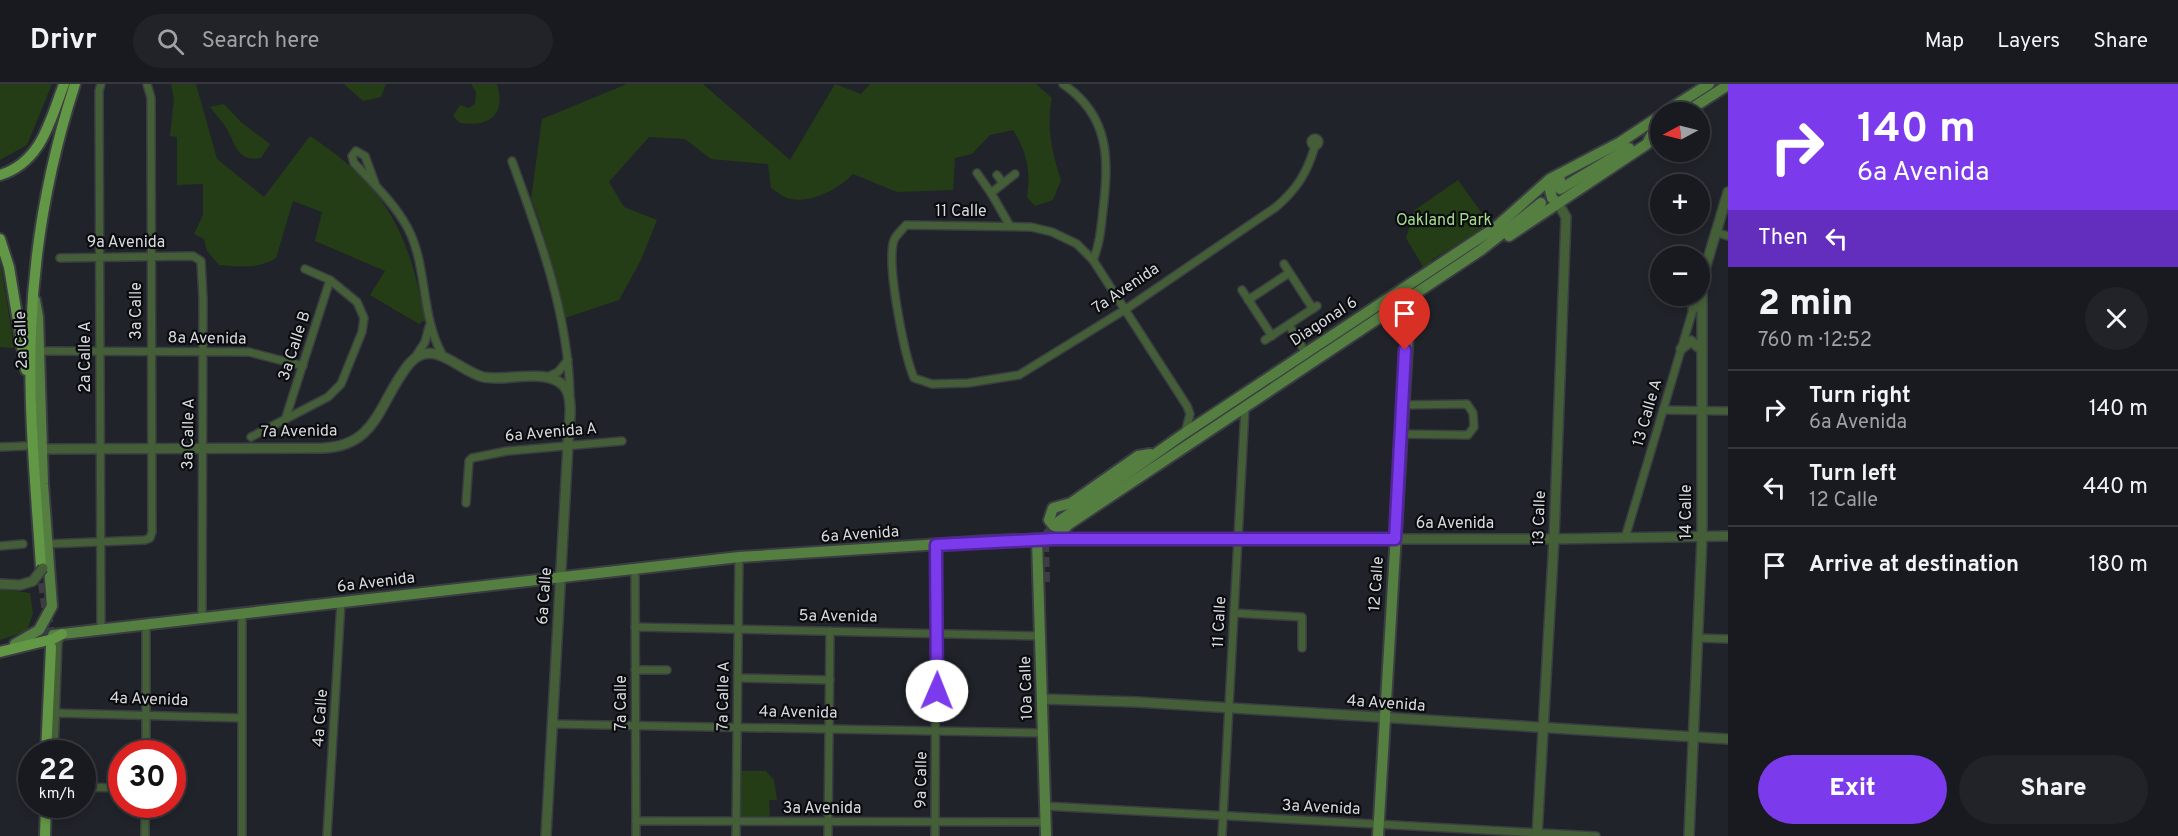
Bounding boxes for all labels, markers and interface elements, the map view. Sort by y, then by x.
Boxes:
search box [133,14,553,68]
text: Drivr [30,23,97,59]
icon: search [154,25,187,58]
text: Search here [202,28,319,55]
text: Map [1925,28,1964,55]
text: Layers [1997,28,2060,55]
text: Share [2093,28,2148,55]
north arrow [1650,102,1710,162]
map controls [1650,102,1710,306]
text: 140 m [1857,104,1976,157]
icon: right [1758,108,1836,186]
text: 6a Avenida [1857,156,1990,190]
button: + [1650,174,1710,234]
street label: 11 Calle [935,202,987,222]
park label: Oakland Park [1396,211,1492,231]
icon: left [1820,222,1853,255]
text: Then [1758,225,1808,252]
street label: 9a Avenida [87,233,165,253]
button: − [1650,246,1710,306]
street label: 7a Avenida [1089,259,1163,319]
street label: 3a Calle [127,282,147,340]
text: 2 min [1758,282,1853,328]
button: close [2085,287,2148,350]
pin [1379,288,1430,350]
street label: Diagonal 6 [1287,293,1361,351]
icon: arrive [1388,297,1421,330]
street label: 3a Calle B [274,309,316,383]
street label: 2a Calle [11,311,33,369]
street label: 2a Calle A [76,321,96,393]
street label: 8a Avenida [167,328,247,350]
text: 760 m · 12:52 [1758,328,1872,354]
street label: 13 Calle A [1629,377,1667,449]
text: Turn right [1809,383,1911,410]
icon: right [1758,393,1791,426]
text: 140 m [2089,396,2148,423]
street label: 3a Calle A [178,398,200,470]
text: 6a Avenida [1809,410,1907,436]
street label: 6a Avenida A [504,419,598,447]
street label: 7a Avenida [260,421,338,443]
text: Turn left [1809,461,1897,488]
icon: left [1758,471,1791,504]
text: 440 m [2083,474,2148,501]
street label: 14 Calle [1677,484,1697,540]
text: 12 Calle [1809,488,1878,514]
street label: 13 Calle [1529,490,1551,546]
street label: 6a Avenida [1416,514,1494,534]
street label: 6a Avenida [820,522,900,548]
icon: arrive [1758,549,1791,582]
text: Arrive at destination [1809,552,2019,579]
text: 180 m [2089,552,2148,579]
street label: 12 Calle [1365,556,1389,612]
street label: 6a Calle [533,567,557,625]
street label: 6a Avenida [336,568,416,598]
street label: 11 Calle [1209,596,1231,648]
street label: 5a Avenida [798,606,878,628]
street label: 10a Calle [1016,656,1038,720]
position arrow [905,659,969,723]
street label: 7a Calle A [713,661,735,731]
street label: 7a Calle [612,675,632,731]
street label: 4a Calle [309,688,333,748]
street label: 4a Avenida [109,689,189,711]
street label: 4a Avenida [1346,691,1426,717]
street label: 4a Avenida [758,702,838,724]
speed limit sign: 30 [108,740,186,818]
street label: 9a Calle [911,751,933,809]
text: 22 [39,753,75,790]
button: Exit [1758,755,1947,824]
button: Share [1959,755,2148,824]
text: km/h [39,785,75,804]
street label: 3a Avenida [1281,796,1361,820]
street label: 3a Avenida [783,799,861,819]

